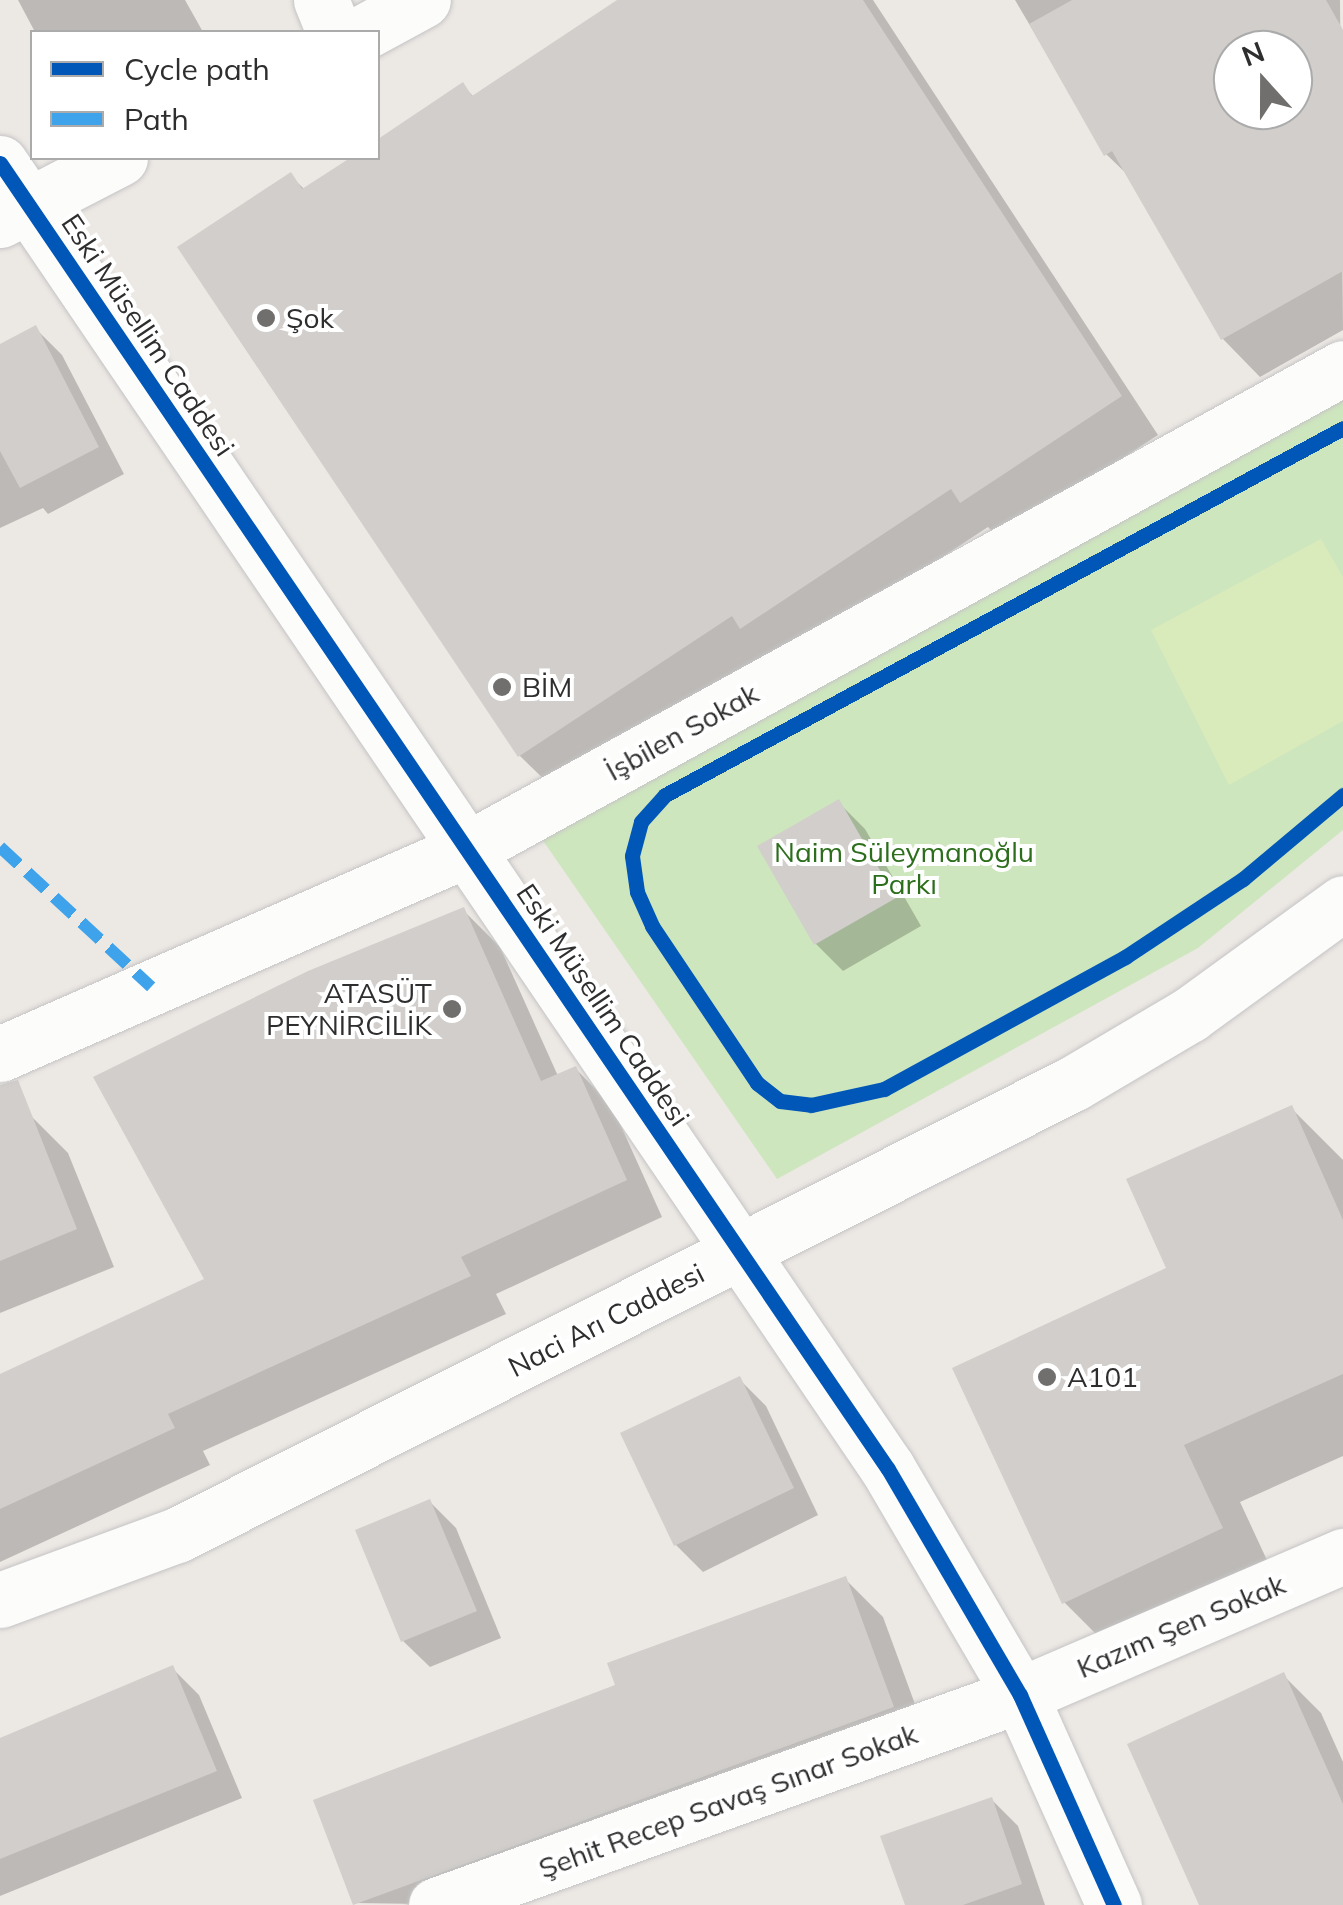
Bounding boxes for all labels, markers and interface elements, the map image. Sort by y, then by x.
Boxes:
legend [30,30,380,160]
north arrow [1213,30,1313,130]
text: N [1237,33,1269,74]
text: Cycle path [124,50,270,88]
text: Path [124,100,189,138]
street label: Eski Müsellim Caddesi [55,208,241,462]
place label: Şok [286,301,334,335]
marker: Şok [255,307,277,329]
place label: BİM [522,670,572,704]
marker: BİM [491,676,513,698]
street label: İşbilen Sokak [600,676,764,788]
park label: Naim Süleymanoğlu Parkı [774,835,1034,901]
street label: Eski Müsellim Caddesi [510,878,696,1132]
place label: ATASÜT PEYNİRCİLİK [266,976,432,1042]
marker: ATASÜT PEYNİRCİLİK [441,998,463,1020]
street label: Naci Arı Caddesi [503,1256,709,1384]
place label: A101 [1067,1360,1138,1394]
marker: A101 [1036,1366,1058,1388]
street label: Kazım Şen Sokak [1072,1567,1290,1685]
street label: Şehit Recep Savaş Sınar Sokak [534,1717,922,1885]

